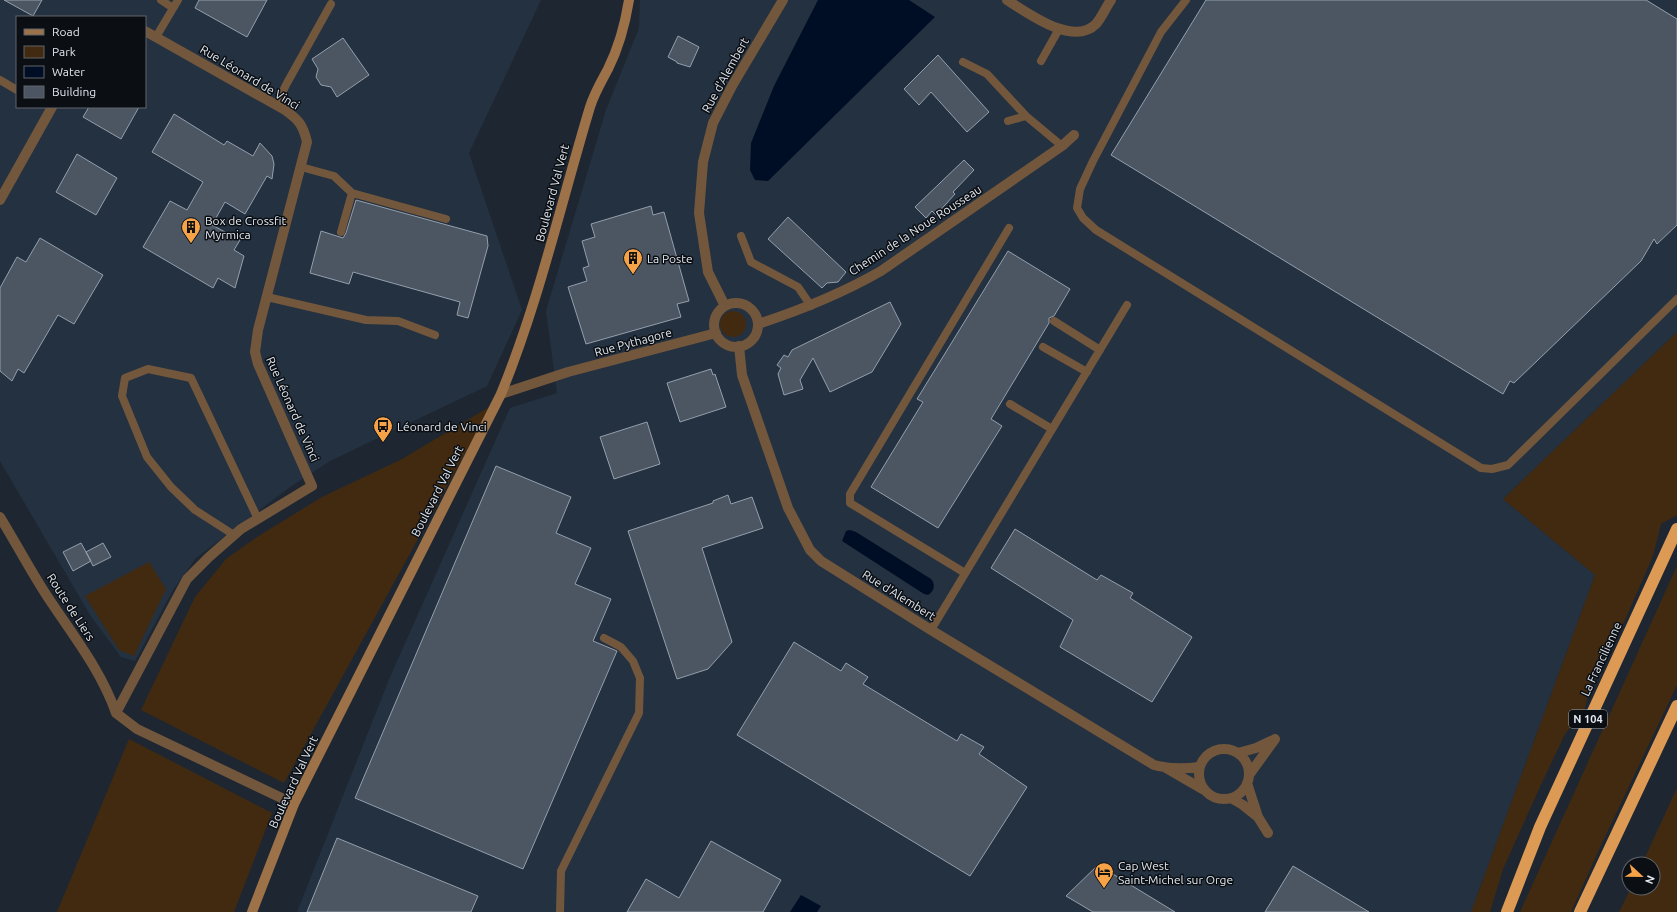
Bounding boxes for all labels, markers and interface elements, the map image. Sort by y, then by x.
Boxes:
legend [16,16,146,108]
text: Road [52,25,80,38]
street label: Rue d'Alembert [699,35,751,115]
street label: Rue Léonard de Vinci [198,42,302,112]
text: Park [52,45,76,58]
text: Water [52,65,85,78]
text: Building [52,85,96,98]
street label: Boulevard Val Vert [533,143,571,243]
street label: Chemin de la Noue Rousseau [846,182,984,278]
place label: Box de Crossfit Myrmica [205,214,287,241]
building icon: Box de Crossfit Myrmica [180,216,202,244]
building icon: La Poste [622,247,644,275]
place label: La Poste [647,252,693,265]
street label: Rue Pythagore [593,325,673,359]
street label: Rue Léonard de Vinci [264,355,322,464]
bus stop icon: Léonard de Vinci [372,415,394,443]
place label: Léonard de Vinci [397,420,487,433]
street label: Boulevard Val Vert [408,443,466,539]
street label: Rue d'Alembert [860,567,938,623]
street label: Route de Liers [45,571,97,643]
street label: La Francilienne [1578,620,1624,698]
road number: N 104 [1569,710,1607,728]
street label: Boulevard Val Vert [266,734,320,830]
north arrow [1621,856,1661,896]
place label: Cap West Saint-Michel sur Orge [1118,859,1233,886]
hotel icon: Cap West Saint-Michel sur Orge [1093,861,1115,889]
text: N [1643,874,1657,886]

